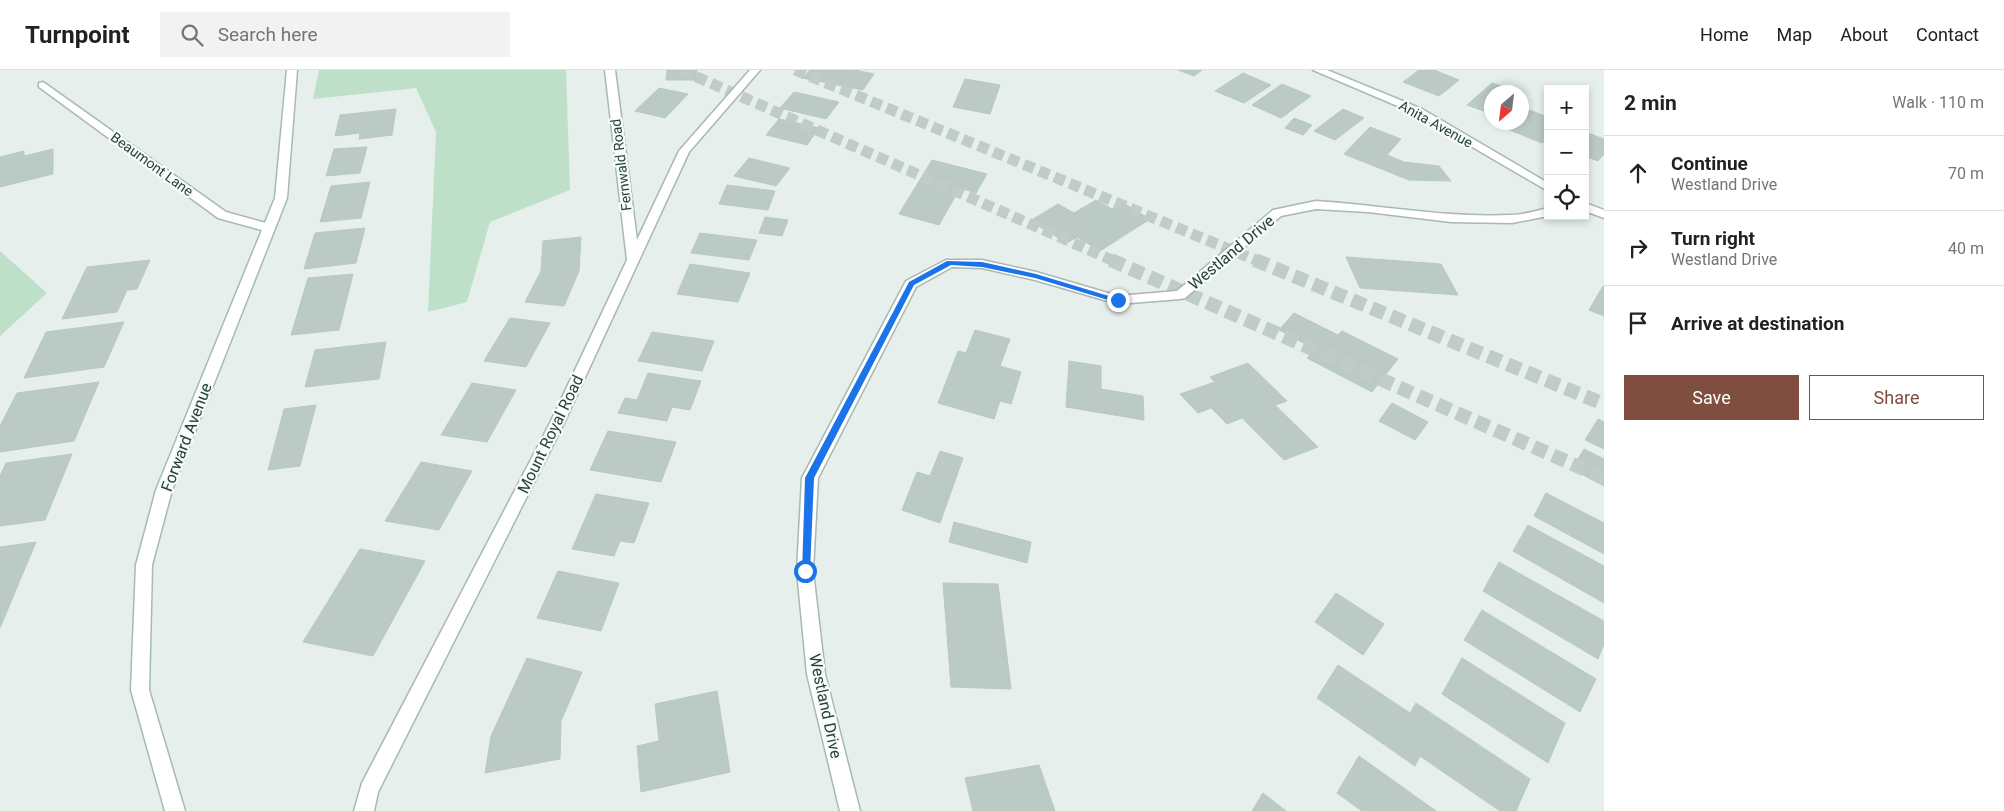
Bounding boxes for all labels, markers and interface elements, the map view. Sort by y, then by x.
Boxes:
search box [160,12,510,57]
text: Turnpoint [25,21,130,49]
icon: search [178,21,206,49]
text: Search here [218,23,318,46]
text: Home [1700,24,1749,45]
text: Map [1777,24,1812,45]
text: About [1840,24,1888,45]
text: Contact [1916,24,1979,45]
north arrow [1484,85,1529,130]
map controls [1544,85,1589,220]
button: + [1544,85,1589,130]
text: 2 min [1624,91,1677,115]
text: Walk · 110 m [1892,93,1984,112]
street label: Anita Avenue [1396,97,1476,151]
street label: Fernwald Road [607,118,635,212]
street label: Beaumont Lane [108,129,196,199]
button: − [1544,130,1589,175]
text: Continue [1671,152,1748,175]
icon: ahead [1624,159,1652,187]
text: 70 m [1948,164,1984,183]
button: locate [1544,175,1589,220]
text: Westland Drive [1671,175,1777,194]
street label: Westland Drive [1185,211,1278,294]
text: Turn right [1671,227,1755,250]
icon: right [1624,234,1652,262]
text: 40 m [1948,239,1984,258]
text: Westland Drive [1671,250,1777,269]
route end [1107,289,1130,312]
icon: arrive [1624,309,1652,337]
text: Arrive at destination [1671,312,1844,335]
street label: Mount Royal Road [514,372,587,497]
button: Save [1624,375,1799,420]
button: Share [1809,375,1984,420]
street label: Forward Avenue [157,380,216,494]
route start [794,560,817,583]
street label: Westland Drive [805,652,846,760]

